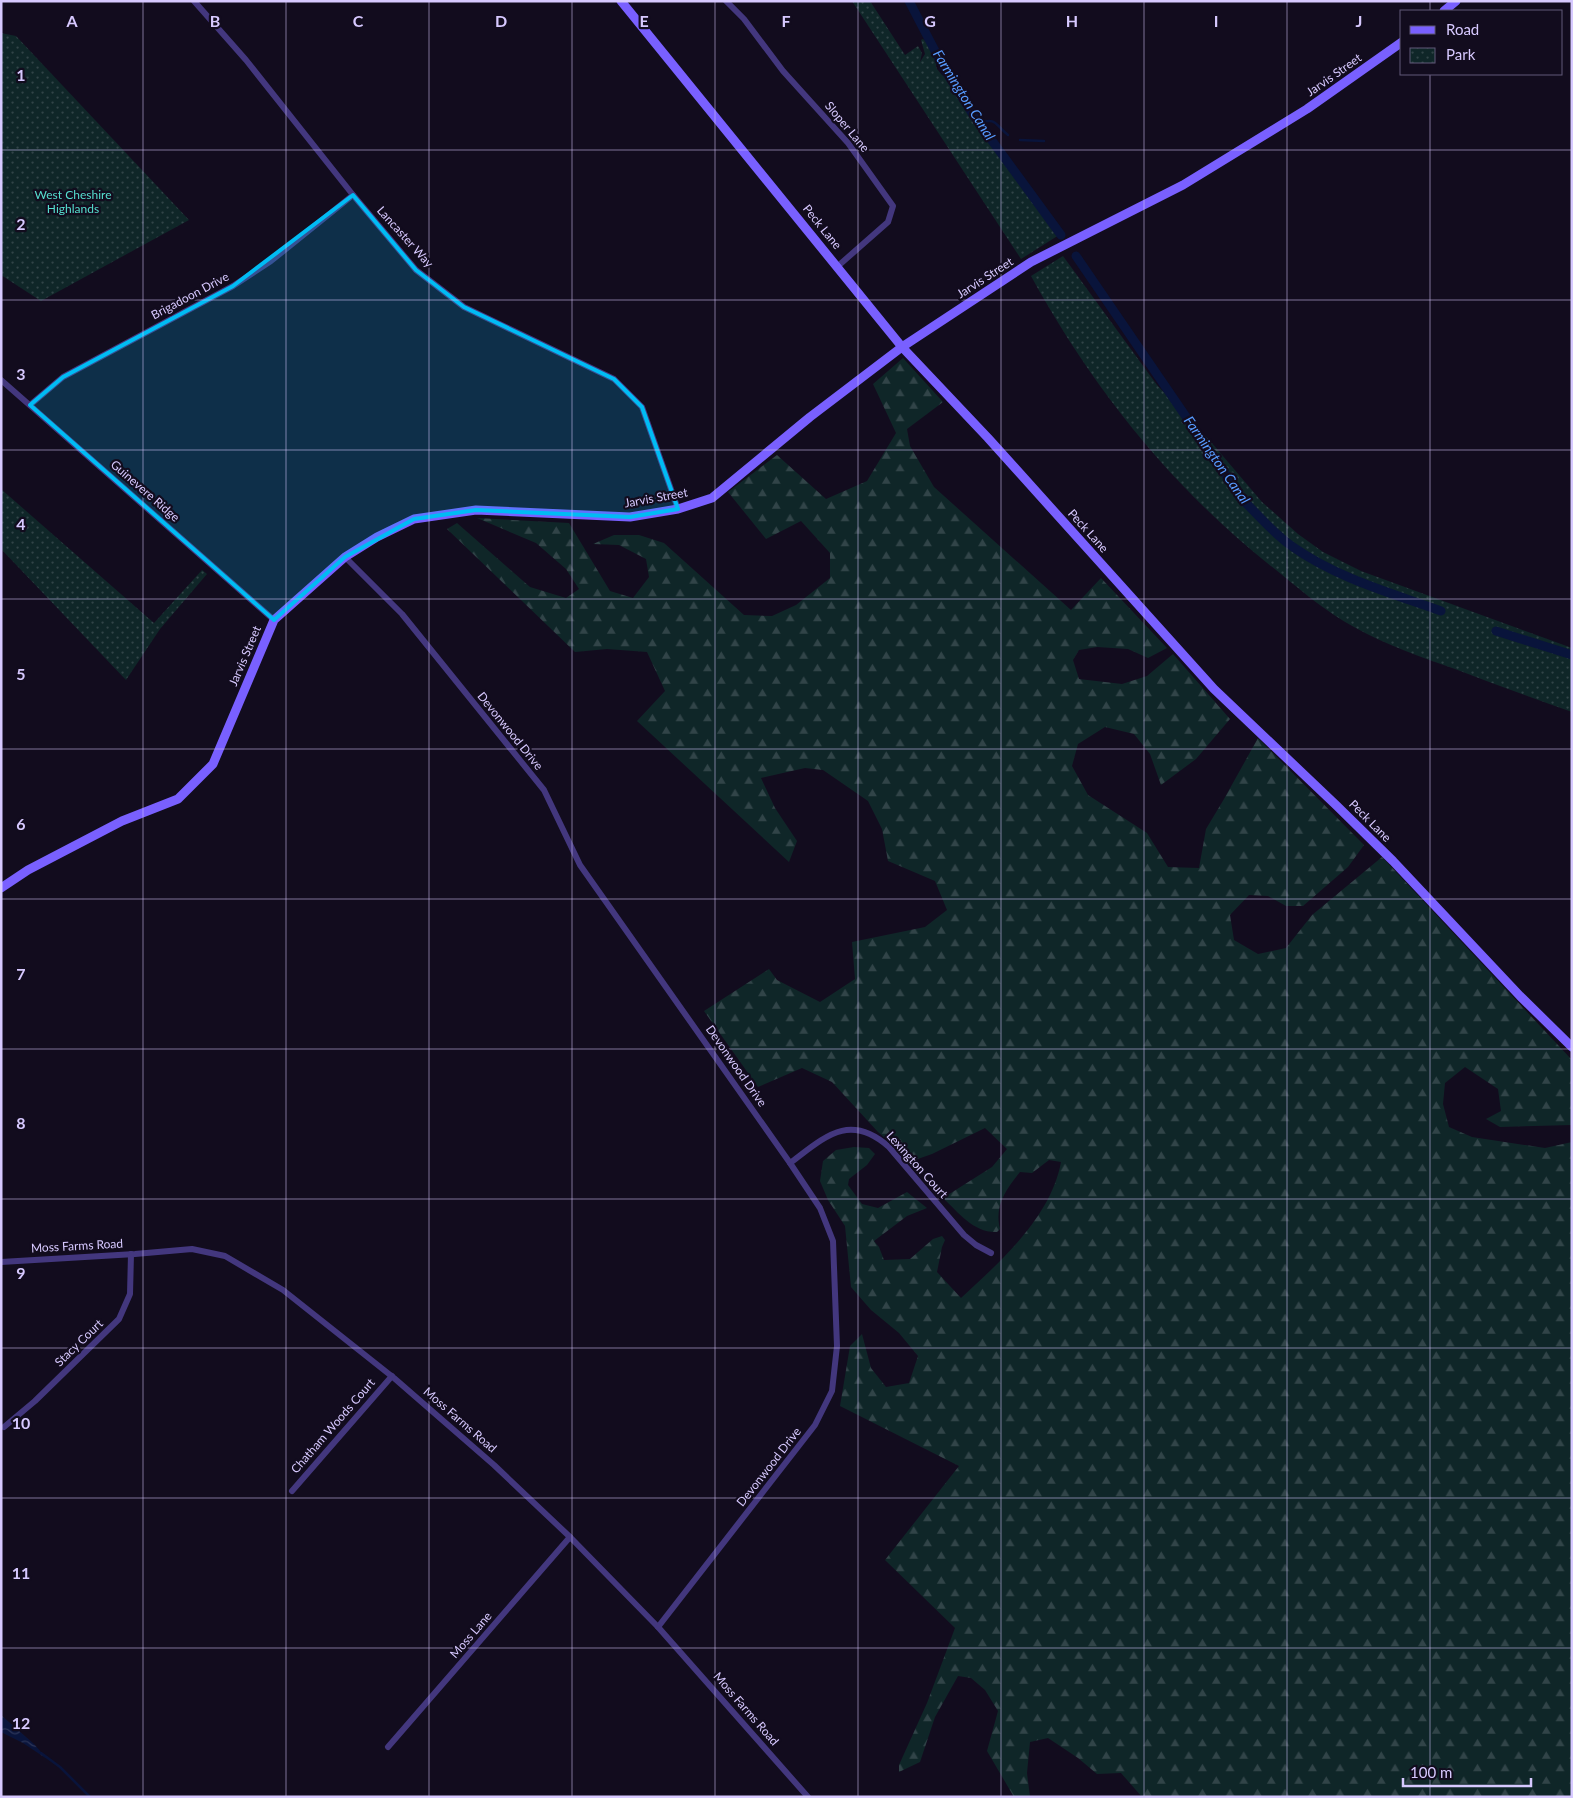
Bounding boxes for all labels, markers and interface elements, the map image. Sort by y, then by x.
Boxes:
legend [1400,10,1563,75]
text: A [65,11,78,30]
text: B [210,11,220,30]
text: C [353,11,364,30]
text: D [495,11,507,30]
text: E [639,11,649,30]
text: F [781,11,791,30]
text: G [924,11,936,30]
text: H [1066,11,1078,30]
text: I [1214,11,1218,30]
text: J [1356,11,1362,30]
text: Road [1446,20,1479,38]
text: Park [1446,45,1476,63]
water label: Farmington Canal [930,46,999,143]
street label: Jarvis Street [1303,50,1365,99]
text: 1 [16,65,26,84]
street label: Sloper Lane [822,98,873,155]
park label: West Cheshire Highlands [35,187,111,216]
street label: Peck Lane [800,201,845,252]
street label: Lancaster Way [374,203,437,271]
text: 2 [16,214,26,233]
street label: Jarvis Street [954,253,1016,301]
street label: Brigadoon Drive [148,269,231,322]
text: 3 [16,364,26,383]
water label: Farmington Canal [1181,413,1254,507]
street label: Guinevere Ridge [108,457,183,525]
street label: Jarvis Street [623,484,689,510]
street label: Peck Lane [1065,506,1112,555]
text: 4 [16,514,26,533]
street label: Jarvis Street [225,623,264,688]
text: 5 [16,664,26,683]
street label: Devonwood Drive [474,689,546,773]
street label: Peck Lane [1346,797,1394,845]
text: 6 [16,814,26,833]
text: 7 [16,964,26,983]
street label: Devonwood Drive [703,1022,770,1109]
text: 8 [16,1113,26,1132]
street label: Lexington Court [883,1128,952,1202]
street label: Moss Farms Road [31,1236,123,1255]
text: 9 [16,1263,26,1282]
street label: Stacy Court [51,1315,106,1369]
street label: Chatham Woods Court [287,1375,378,1476]
street label: Moss Farms Road [421,1384,500,1456]
text: 10 [12,1413,30,1432]
street label: Devonwood Drive [733,1424,804,1509]
text: 11 [12,1563,30,1582]
street label: Moss Lane [446,1608,495,1661]
street label: Moss Farms Road [710,1669,782,1748]
text: 12 [12,1713,30,1732]
scale bar [1403,1756,1530,1788]
text: 100 m [1410,1763,1452,1781]

